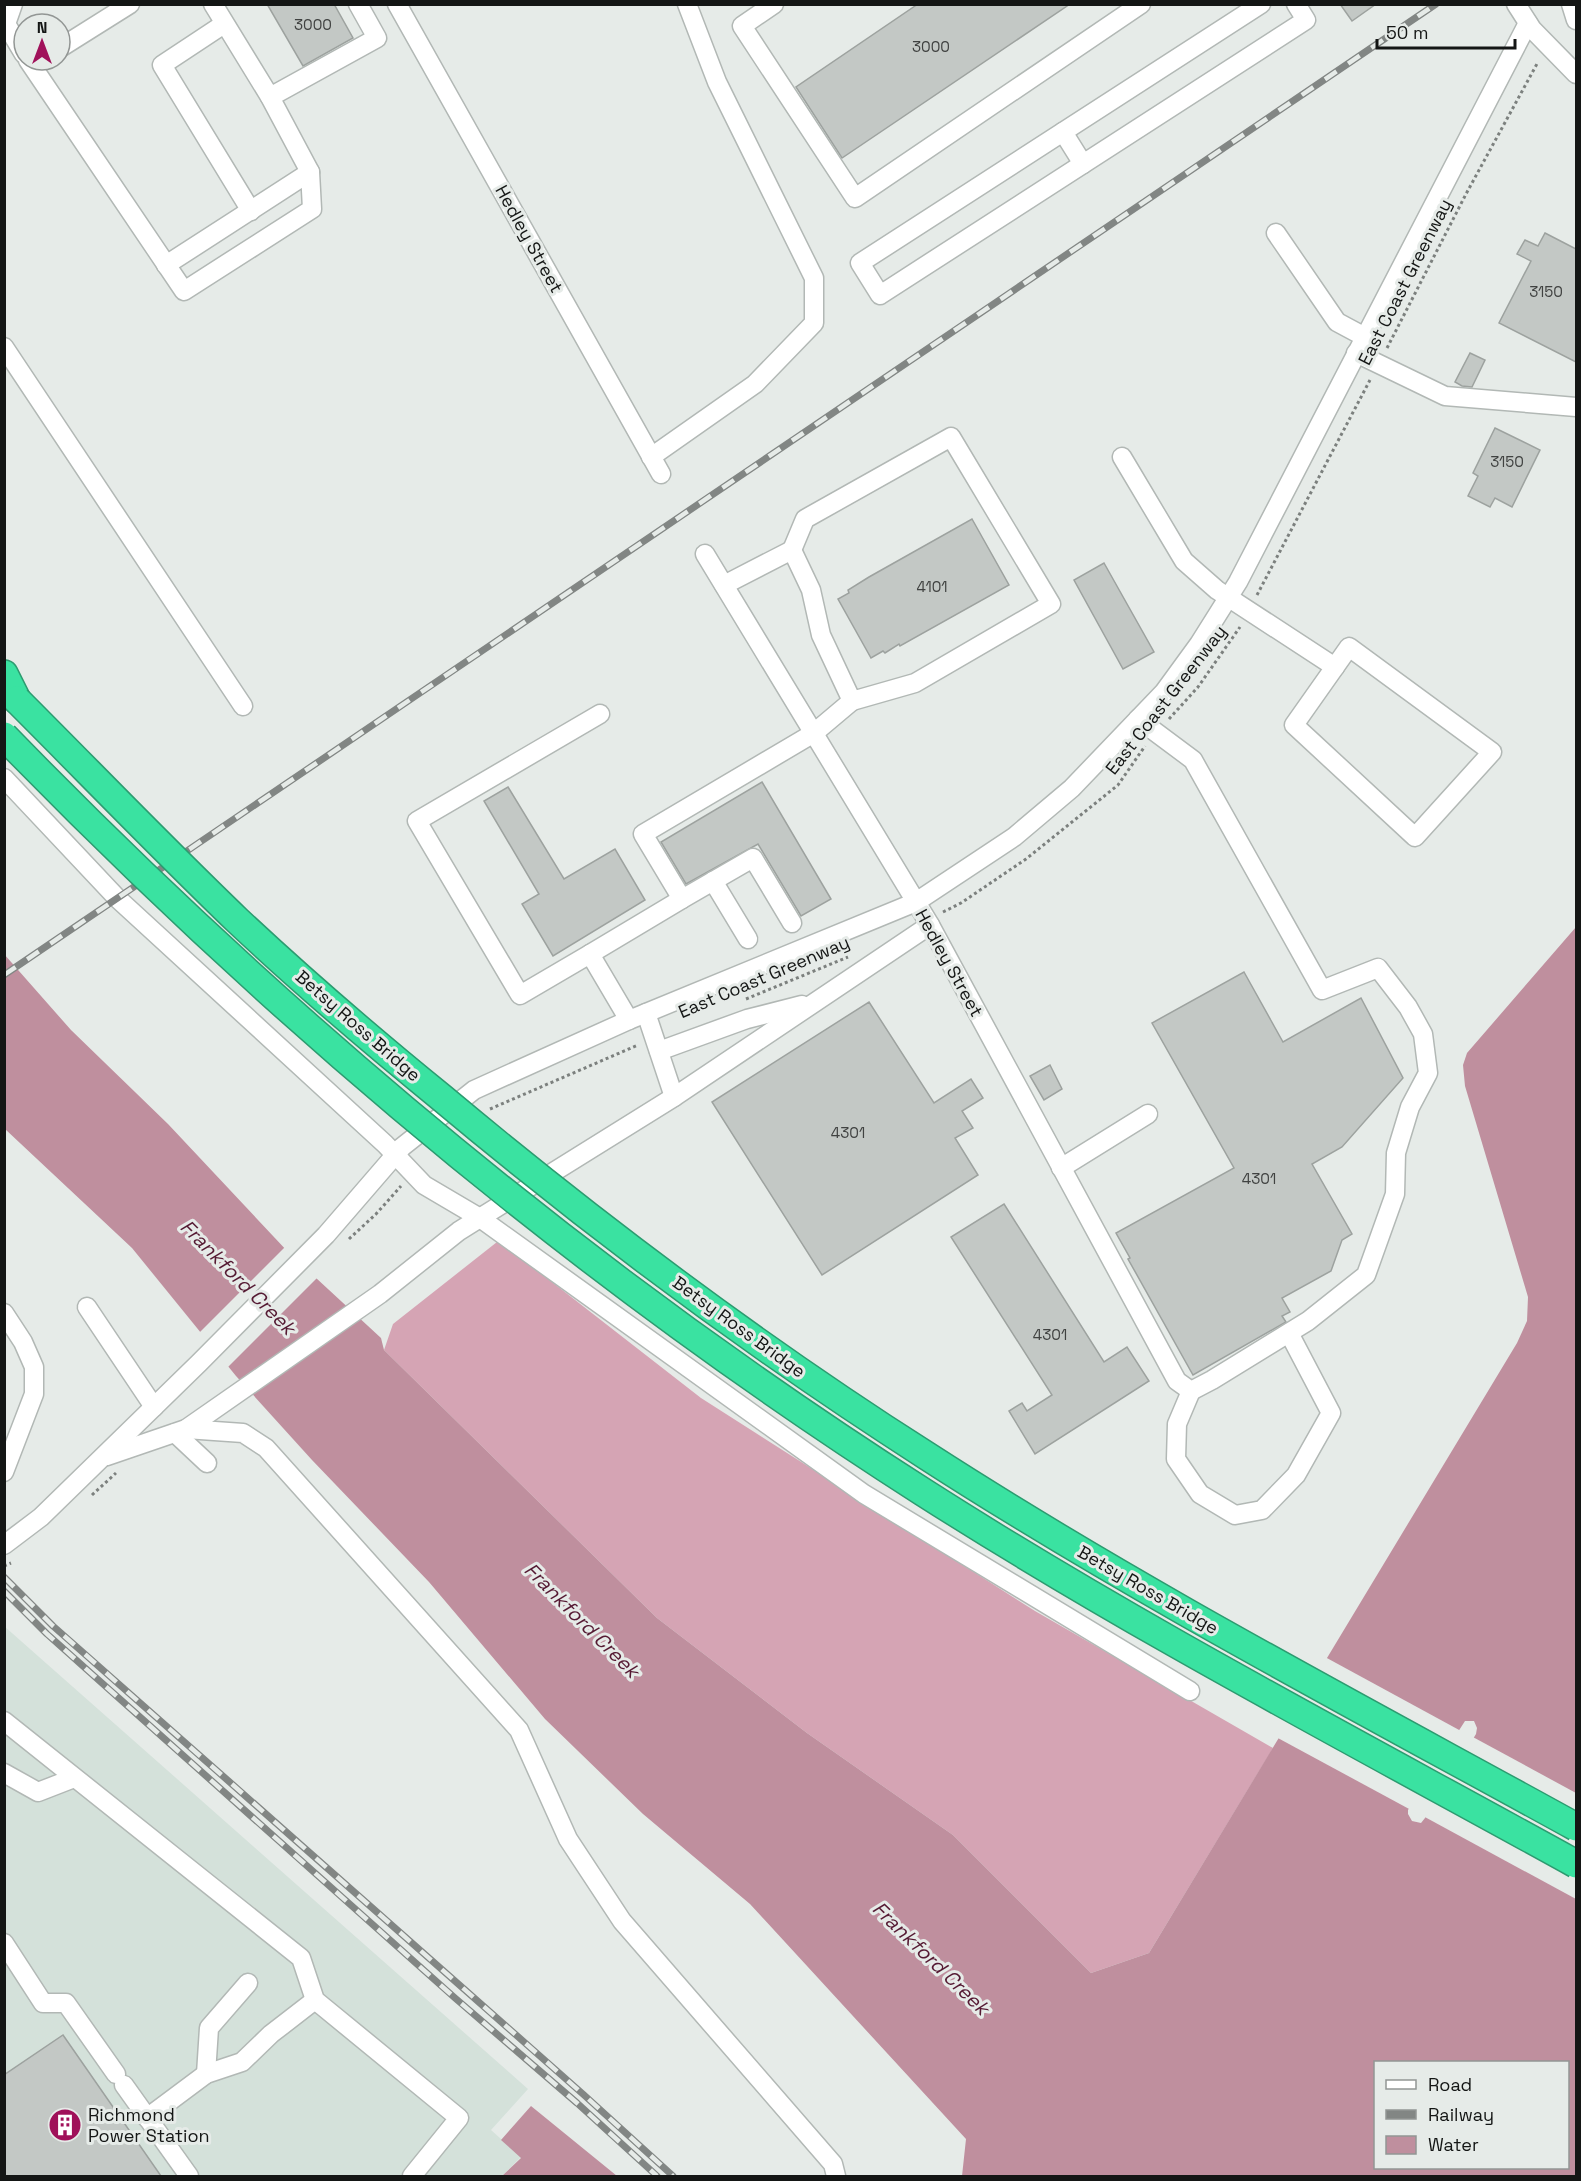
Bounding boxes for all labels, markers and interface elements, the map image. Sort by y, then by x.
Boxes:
north arrow [12,12,72,72]
scale bar [1377,12,1515,50]
house number: 3000 [294,15,332,34]
text: N [37,17,47,38]
text: 50 m [1386,21,1428,44]
house number: 3000 [912,37,950,56]
street label: Hedley Street [490,181,569,297]
street label: East Coast Greenway [1353,195,1457,369]
house number: 3150 [1529,282,1563,301]
house number: 3150 [1490,452,1524,471]
house number: 4101 [916,577,948,596]
street label: East Coast Greenway [1100,620,1231,779]
street label: Hedley Street [910,905,989,1021]
street label: East Coast Greenway [675,930,853,1023]
street label: Betsy Ross Bridge [291,965,426,1086]
house number: 4301 [831,1123,865,1142]
house number: 4301 [1242,1169,1276,1188]
water label: Frankford Creek [175,1214,303,1342]
street label: Betsy Ross Bridge [668,1271,810,1383]
house number: 4301 [1033,1325,1067,1344]
street label: Betsy Ross Bridge [1074,1540,1223,1639]
water label: Frankford Creek [519,1557,647,1685]
water label: Frankford Creek [867,1896,997,2022]
legend [1374,2061,1569,2169]
text: Road [1428,2073,1472,2096]
place label: Richmond Power Station [88,2103,210,2147]
text: Railway [1428,2103,1494,2126]
building icon: Richmond Power Station [47,2107,83,2143]
text: Water [1428,2133,1479,2156]

